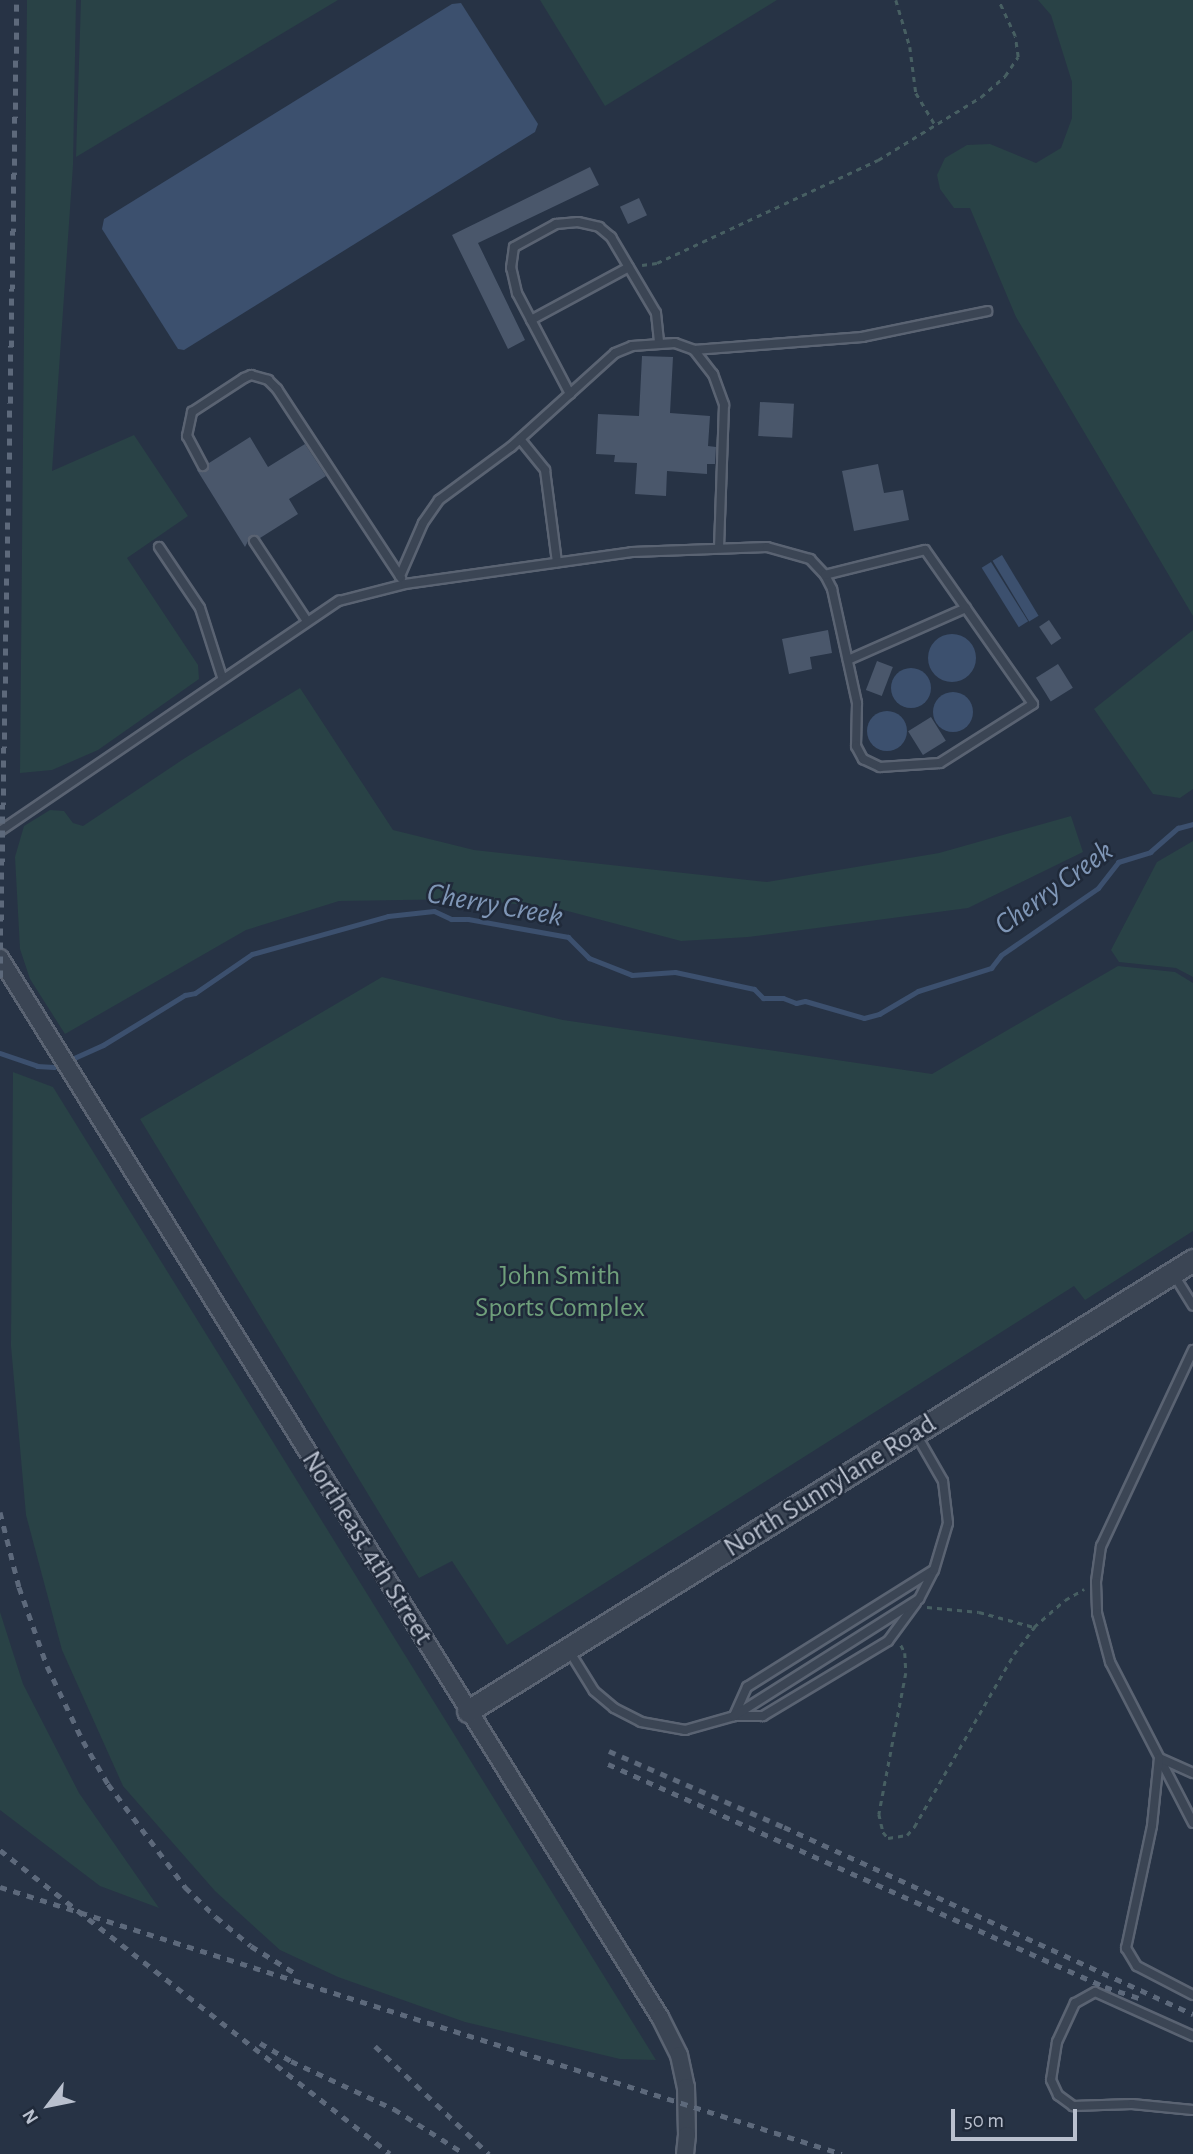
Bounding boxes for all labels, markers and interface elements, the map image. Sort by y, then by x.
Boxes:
water label: Cherry Creek [988,833,1120,943]
water label: Cherry Creek [424,875,566,935]
park label: John Smith Sports Complex [475,1259,645,1325]
street label: North Sunnylane Road [718,1407,942,1565]
street label: Northeast 4th Street [294,1445,440,1651]
north arrow [14,2070,84,2140]
scale bar [955,2094,1081,2138]
text: N [19,2106,42,2127]
text: 50 m [964,2110,1004,2131]

